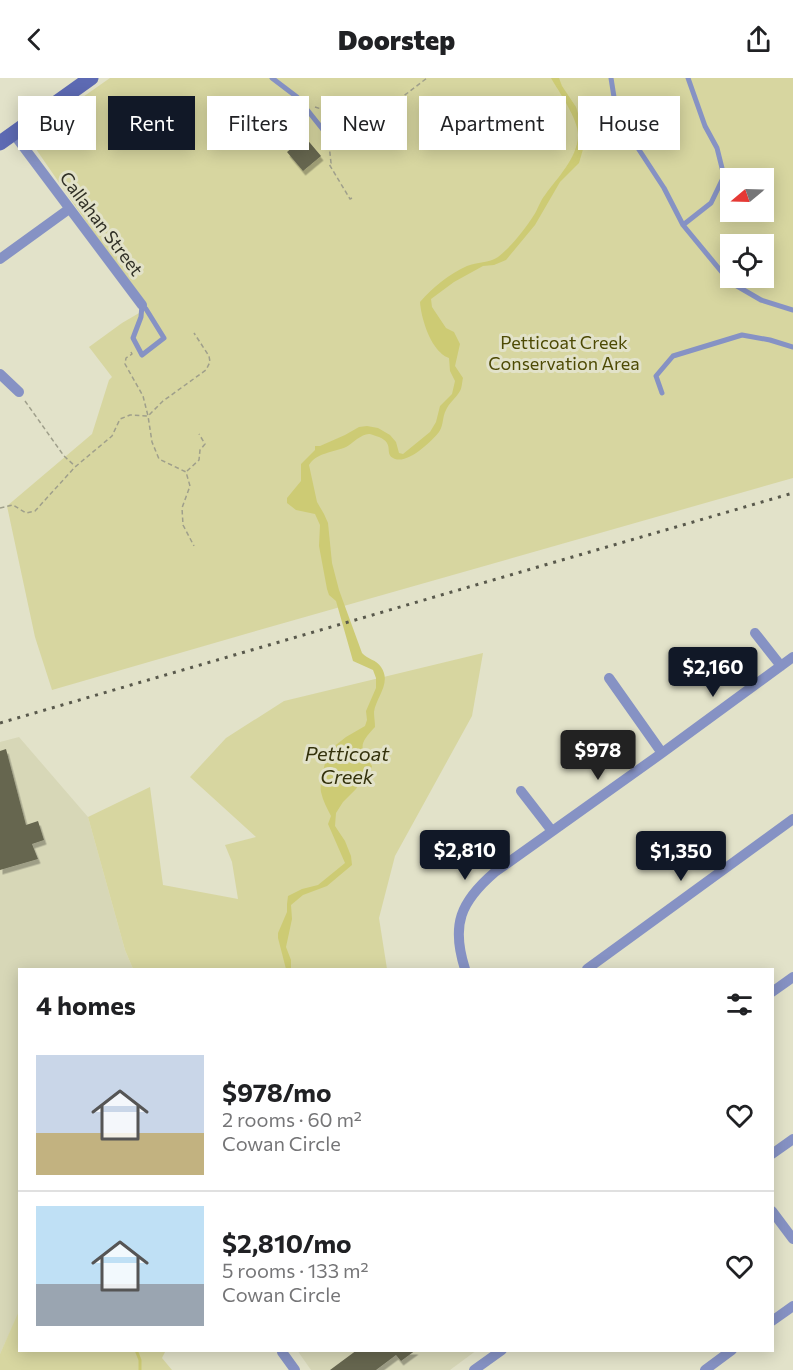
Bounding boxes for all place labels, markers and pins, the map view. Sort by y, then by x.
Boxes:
pin: $2,160 [664,647,762,698]
pin: $978 [562,730,634,781]
pin: $2,810 [416,830,514,881]
pin: $1,350 [632,831,730,882]

